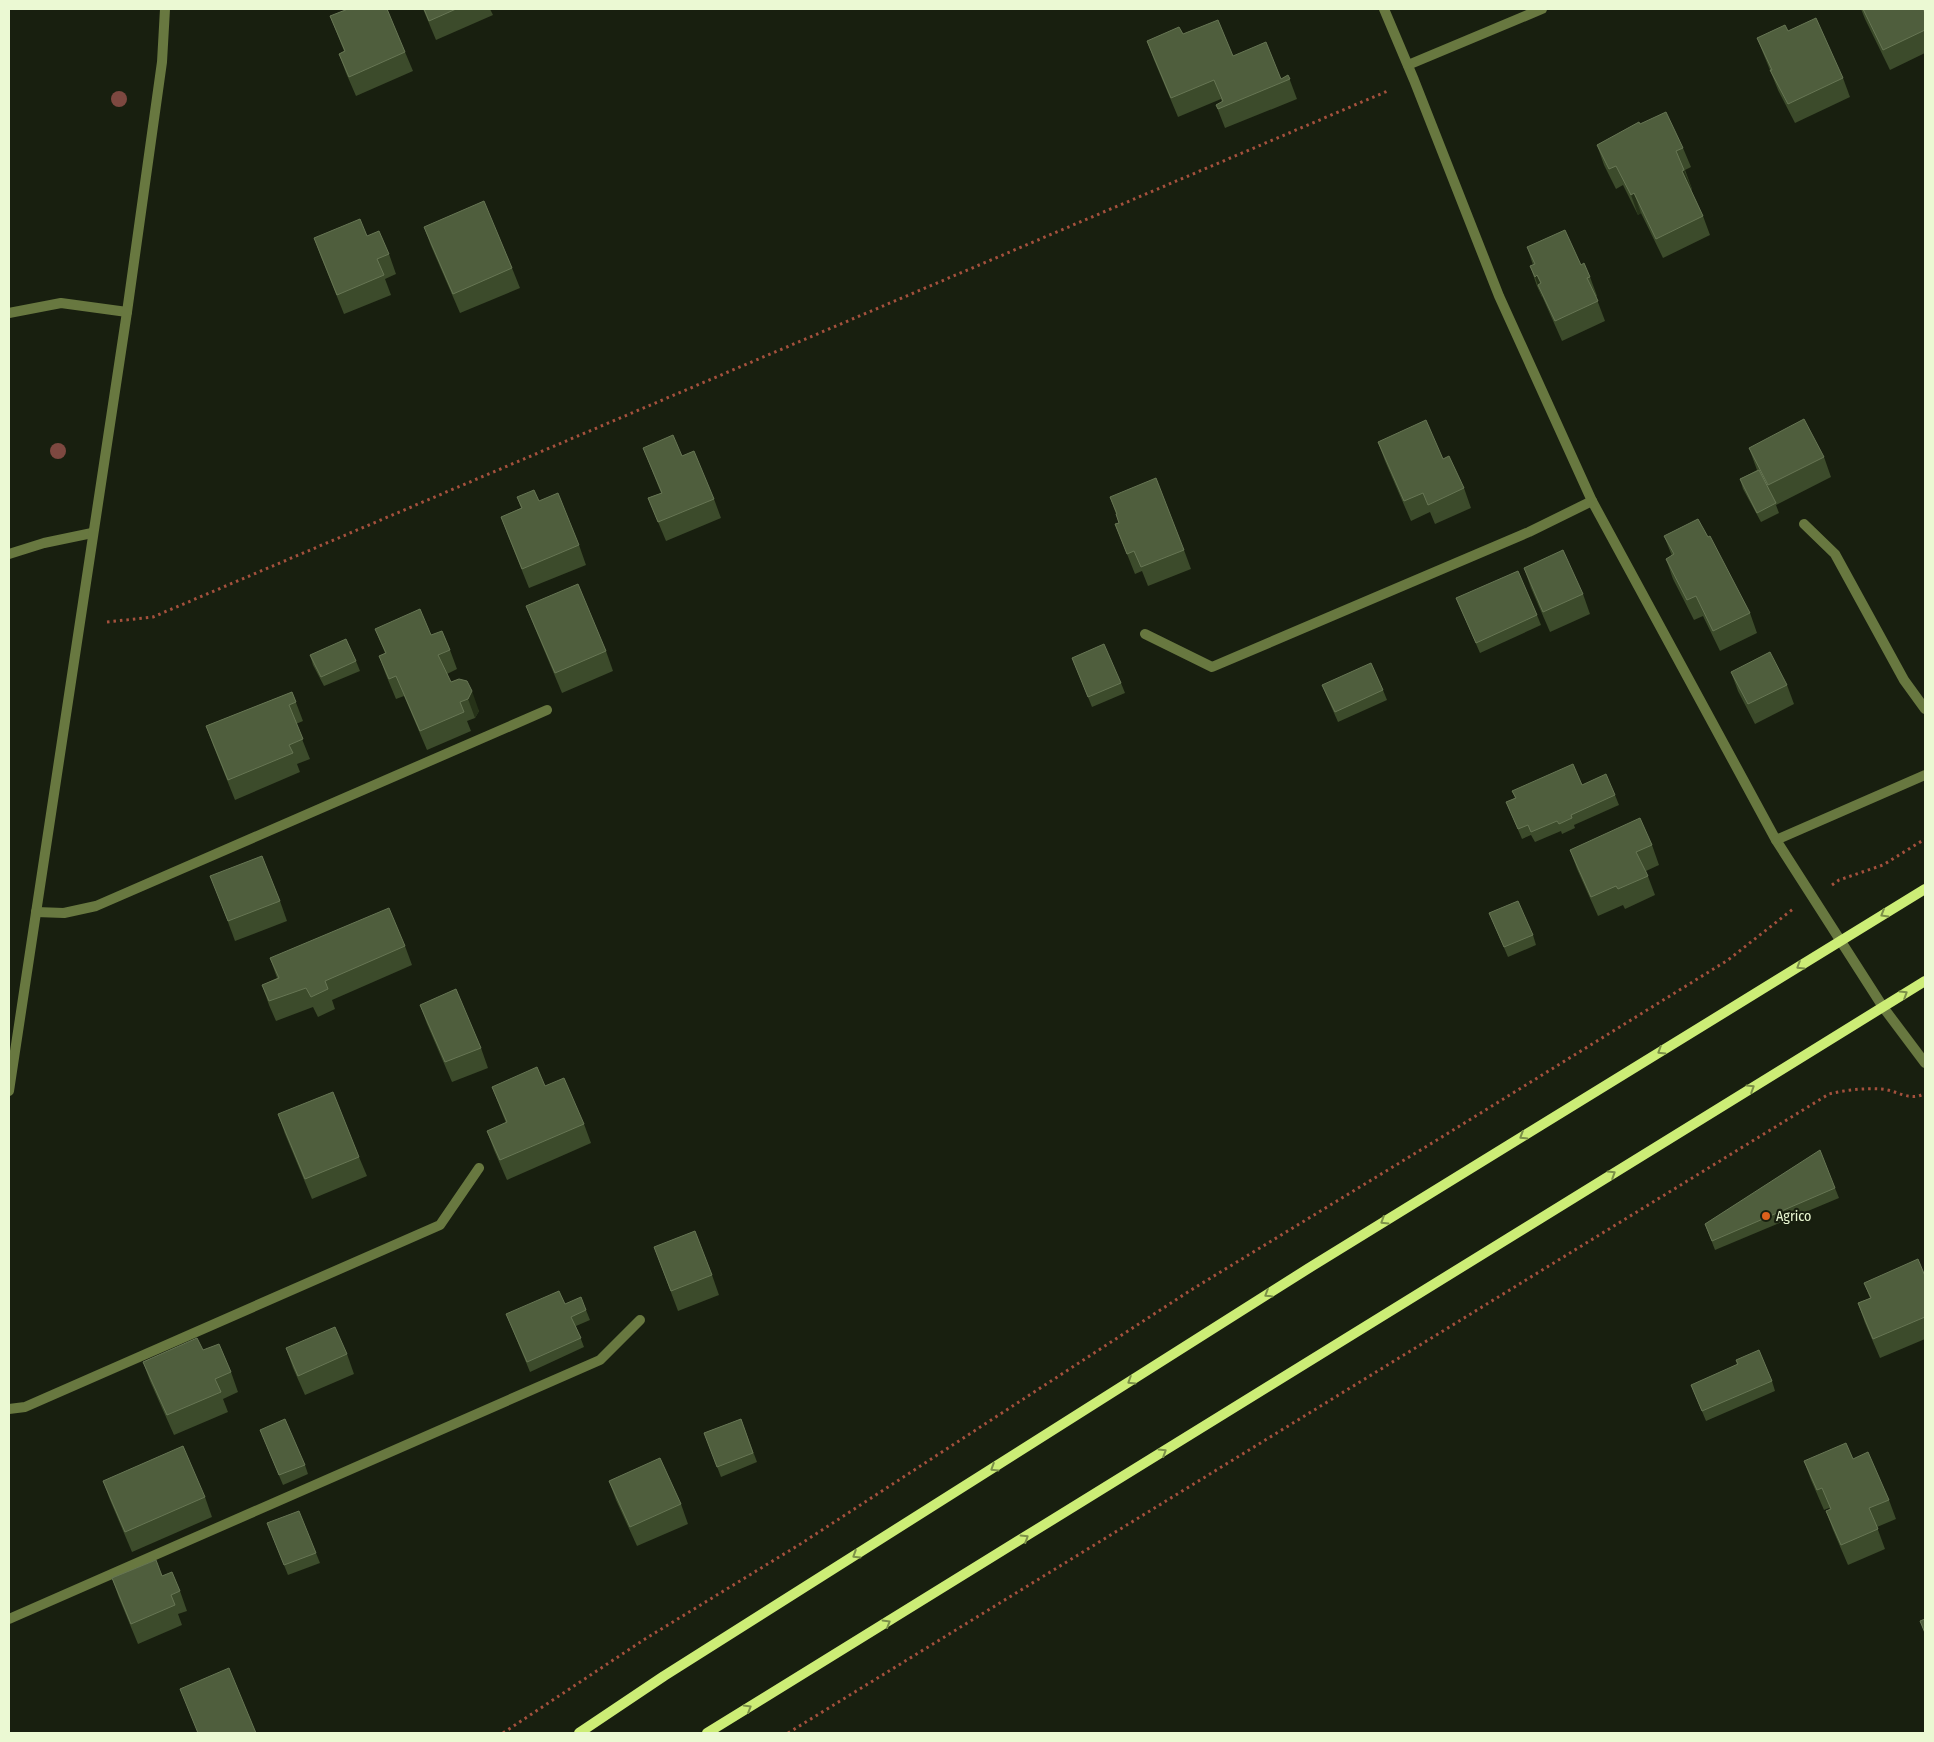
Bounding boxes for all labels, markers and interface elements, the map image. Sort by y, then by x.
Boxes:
one-way arrow [1880,908,1889,918]
one-way arrow [1796,959,1805,969]
one-way arrow [1899,990,1908,1000]
one-way arrow [1658,1045,1667,1054]
one-way arrow [1745,1085,1754,1095]
one-way arrow [1519,1130,1528,1139]
one-way arrow [1607,1170,1616,1180]
place label: Agrico [1776,1208,1811,1225]
marker: Agrico [1760,1210,1772,1222]
one-way arrow [1381,1215,1390,1225]
one-way arrow [1264,1287,1273,1297]
one-way arrow [1127,1375,1136,1384]
one-way arrow [1158,1449,1167,1459]
one-way arrow [990,1462,999,1471]
one-way arrow [1020,1534,1029,1544]
one-way arrow [853,1549,862,1559]
one-way arrow [881,1620,890,1629]
one-way arrow [743,1704,752,1714]

